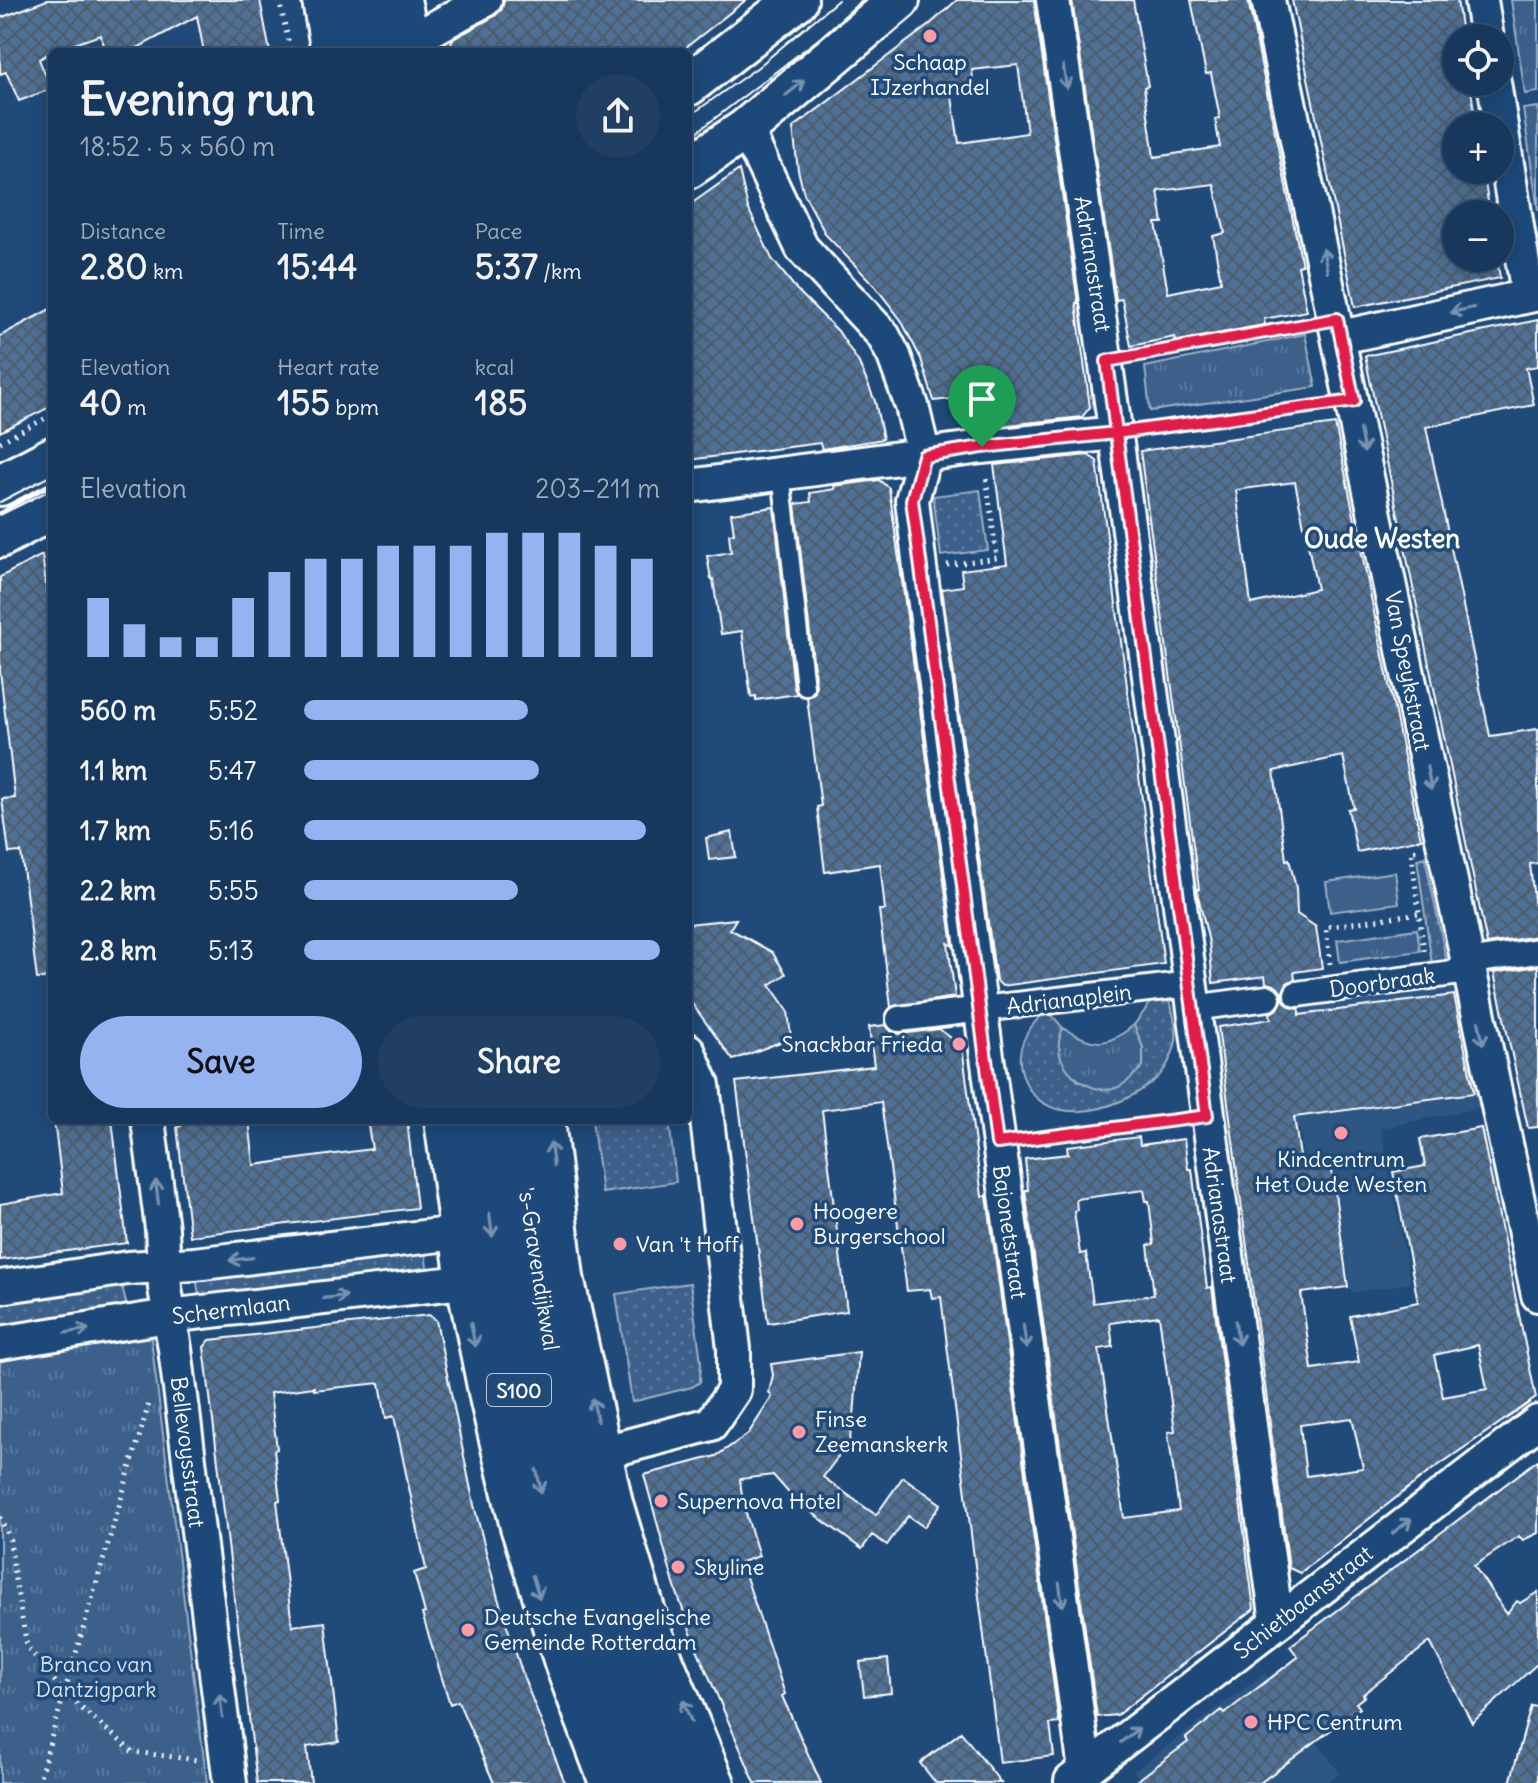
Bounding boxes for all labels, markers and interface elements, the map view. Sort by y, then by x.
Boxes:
map controls [1442,24,1514,272]
button: locate [1442,24,1514,96]
marker: Schaap IJzerhandel [921,27,939,45]
place label: Schaap IJzerhandel [870,48,990,101]
one-way arrow [1058,64,1073,89]
text: Evening run [80,72,315,127]
button: share [576,74,660,158]
one-way arrow [784,79,805,97]
button: + [1442,112,1514,184]
text: 18:52 · 5 × 560 m [80,130,275,163]
street label: Adrianastraat [1068,194,1118,334]
button: − [1442,200,1514,272]
text: Distance [80,217,166,245]
text: Time [277,217,325,245]
text: Pace [475,217,522,245]
text: 2.80 [80,245,148,288]
text: 15:44 [277,245,357,288]
text: 5:37 [475,245,538,288]
one-way arrow [1316,248,1331,274]
text: km [148,257,183,285]
text: /km [538,257,582,285]
one-way arrow [1449,303,1475,318]
text: Elevation [80,353,170,381]
text: Heart rate [277,353,379,381]
text: kcal [475,353,514,381]
pin [948,365,1016,447]
icon: arrive [960,377,1004,421]
text: 40 [80,381,122,424]
text: 155 [277,381,330,424]
text: 185 [475,381,527,424]
text: m [122,393,147,421]
text: bpm [330,393,379,421]
one-way arrow [1355,427,1370,453]
text: Elevation [80,472,187,505]
text: 203–211 m [535,472,660,505]
district label: Oude Westen [1304,522,1460,555]
street label: Van Speykstraat [1379,589,1437,753]
text: 560 m [80,694,156,727]
text: 5:52 [208,694,258,727]
text: 1.1 km [80,754,147,787]
text: 5:47 [208,754,256,787]
one-way arrow [1422,765,1437,790]
text: 1.7 km [80,814,151,847]
text: 5:16 [208,814,254,847]
text: 2.2 km [80,874,156,907]
text: 5:55 [208,874,259,907]
text: 2.8 km [80,934,157,967]
text: 5:13 [208,934,254,967]
street label: Doorbraak [1327,961,1437,1003]
street label: Adrianaplein [1005,977,1133,1021]
button: Save [80,1016,362,1108]
button: Share [378,1016,660,1108]
one-way arrow [1475,1019,1490,1045]
place label: Snackbar Frieda [781,1030,943,1058]
marker: Snackbar Frieda [950,1035,968,1053]
marker: Kindcentrum Het Oude Westen [1332,1124,1350,1142]
one-way arrow [544,1142,559,1167]
street label: Adrianastraat [1197,1145,1243,1285]
place label: Kindcentrum Het Oude Westen [1255,1145,1427,1198]
street label: Bajonetstraat [987,1163,1033,1301]
one-way arrow [149,1180,164,1205]
street label: 's-Gravendijkwal [512,1186,566,1352]
place label: Hoogere Burgerschool [813,1197,946,1250]
one-way arrow [483,1211,498,1238]
marker: Hoogere Burgerschool [788,1215,806,1233]
place label: Van 't Hoff [636,1230,739,1258]
marker: Van 't Hoff [611,1235,629,1253]
one-way arrow [228,1251,255,1266]
street label: Schermlaan [170,1288,292,1330]
one-way arrow [321,1289,348,1304]
one-way arrow [1230,1320,1245,1346]
one-way arrow [64,1322,89,1337]
one-way arrow [467,1322,482,1348]
one-way arrow [1018,1324,1033,1349]
road number: S100 [487,1374,551,1406]
street label: Bellevoysstraat [165,1375,211,1529]
one-way arrow [587,1398,602,1423]
place label: Finse Zeemanskerk [815,1405,948,1458]
marker: Finse Zeemanskerk [790,1423,808,1441]
one-way arrow [532,1467,547,1493]
place label: Supernova Hotel [677,1487,841,1515]
marker: Supernova Hotel [652,1492,670,1510]
one-way arrow [1391,1517,1413,1534]
street label: Schietbaanstraat [1228,1539,1378,1665]
place label: Skyline [694,1553,764,1581]
marker: Skyline [669,1558,687,1576]
one-way arrow [530,1575,545,1600]
one-way arrow [1054,1582,1069,1607]
place label: Deutsche Evangelische Gemeinde Rotterdam [484,1603,711,1656]
marker: Deutsche Evangelische Gemeinde Rotterdam [459,1621,477,1639]
park label: Branco van Dantzigpark [35,1650,157,1703]
one-way arrow [213,1693,228,1719]
one-way arrow [679,1700,694,1724]
place label: HPC Centrum [1267,1708,1403,1736]
marker: HPC Centrum [1242,1713,1260,1731]
one-way arrow [1119,1727,1140,1744]

